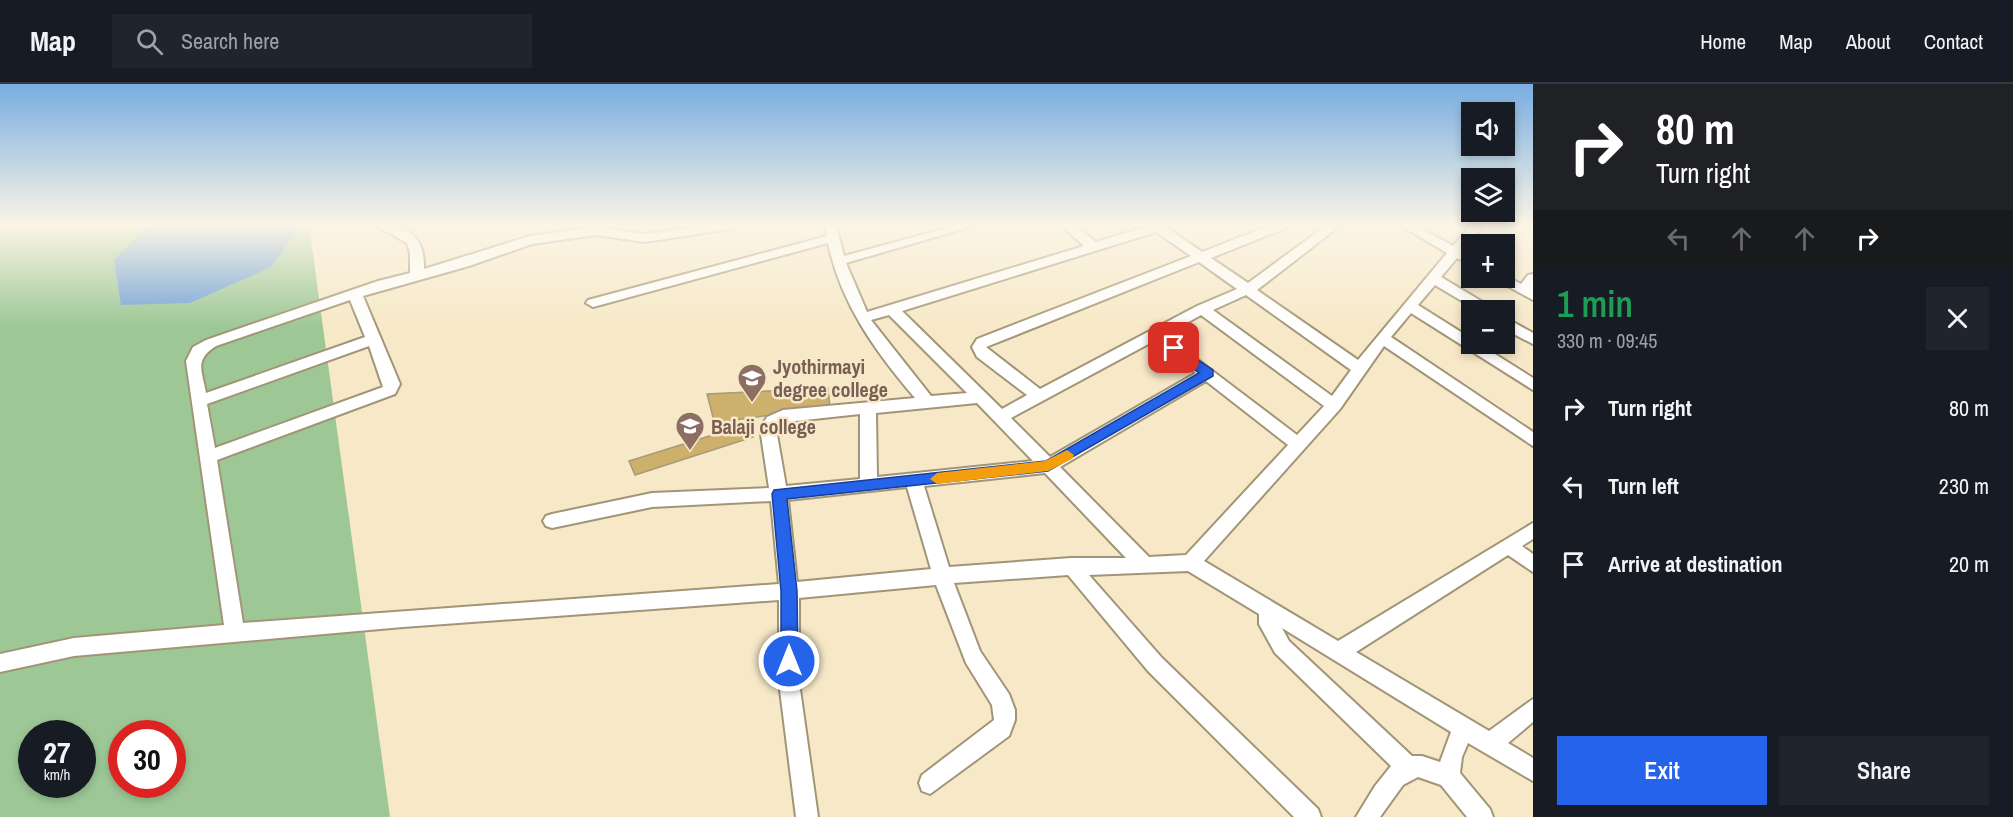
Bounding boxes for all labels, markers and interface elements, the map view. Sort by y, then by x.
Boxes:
search box [112,14,532,68]
text: Map [30,22,76,60]
icon: search [133,25,166,58]
text: Search here [181,26,279,56]
text: Home [1700,27,1746,56]
text: Map [1779,27,1813,56]
text: About [1846,27,1891,56]
text: Contact [1924,27,1983,56]
text: 80 m [1656,101,1735,157]
map controls [1461,102,1515,354]
button: sound [1461,102,1515,156]
icon: right [1557,108,1635,186]
text: Turn right [1656,155,1750,191]
button: layers [1461,168,1515,222]
icon: left [1662,222,1695,255]
icon: ahead [1725,222,1758,255]
icon: ahead [1788,222,1821,255]
icon: right [1851,222,1884,255]
button: + [1461,234,1515,288]
text: 1 min [1557,280,1633,328]
button: close [1926,287,1989,350]
button: − [1461,300,1515,354]
pin [1148,322,1199,373]
text: 330 m · 09:45 [1557,327,1657,354]
icon: arrive [1157,331,1190,364]
place label: Jyothirmayi degree college [773,353,888,403]
school or university icon: Jyothirmayi degree college [736,362,768,404]
icon: right [1557,392,1590,425]
text: Turn right [1608,393,1692,423]
text: 80 m [1949,393,1989,423]
school or university icon: Balaji college [674,410,706,452]
place label: Balaji college [711,413,816,440]
icon: left [1557,470,1590,503]
text: Turn left [1608,471,1679,501]
text: 230 m [1939,471,1989,501]
icon: arrive [1557,548,1590,581]
text: Arrive at destination [1608,549,1782,579]
text: 20 m [1949,549,1989,579]
position arrow [757,629,821,693]
speed limit sign: 30 [108,720,186,798]
text: 27 [43,732,71,772]
button: Exit [1557,736,1767,805]
button: Share [1779,736,1989,805]
text: km/h [44,764,70,785]

